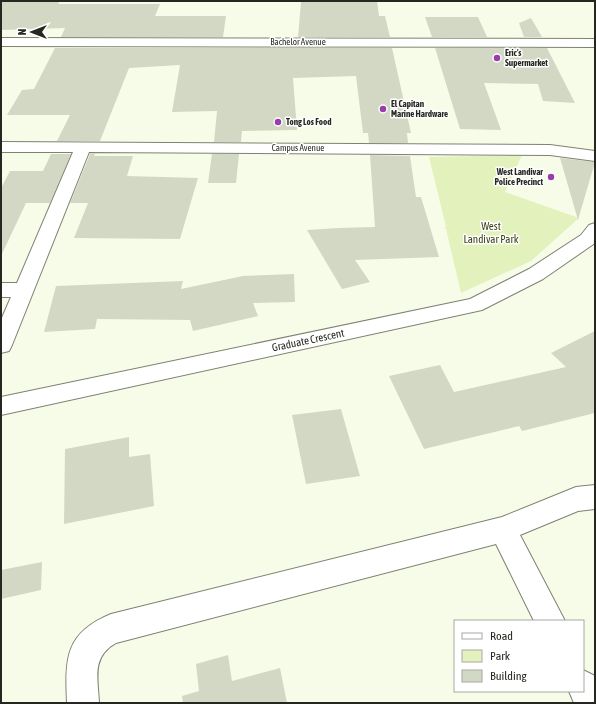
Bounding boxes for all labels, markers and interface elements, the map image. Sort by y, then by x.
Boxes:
north arrow [12,12,52,52]
text: N [16,29,28,35]
street label: Bachelor Avenue [270,37,326,47]
place label: Eric's Supermarket [505,48,548,68]
marker: Eric's Supermarket [492,53,502,63]
place label: El Capitan Marine Hardware [391,99,448,119]
marker: El Capitan Marine Hardware [378,104,388,114]
marker: Tong Los Food [273,117,283,127]
place label: Tong Los Food [286,117,331,127]
street label: Campus Avenue [272,143,324,153]
place label: West Landivar Police Precinct [495,167,543,187]
marker: West Landivar Police Precinct [546,172,556,182]
park label: West Landivar Park [463,220,519,245]
street label: Graduate Crescent [271,326,345,354]
legend [454,620,584,692]
text: Road [490,629,513,643]
text: Park [490,649,511,663]
text: Building [490,669,528,683]

